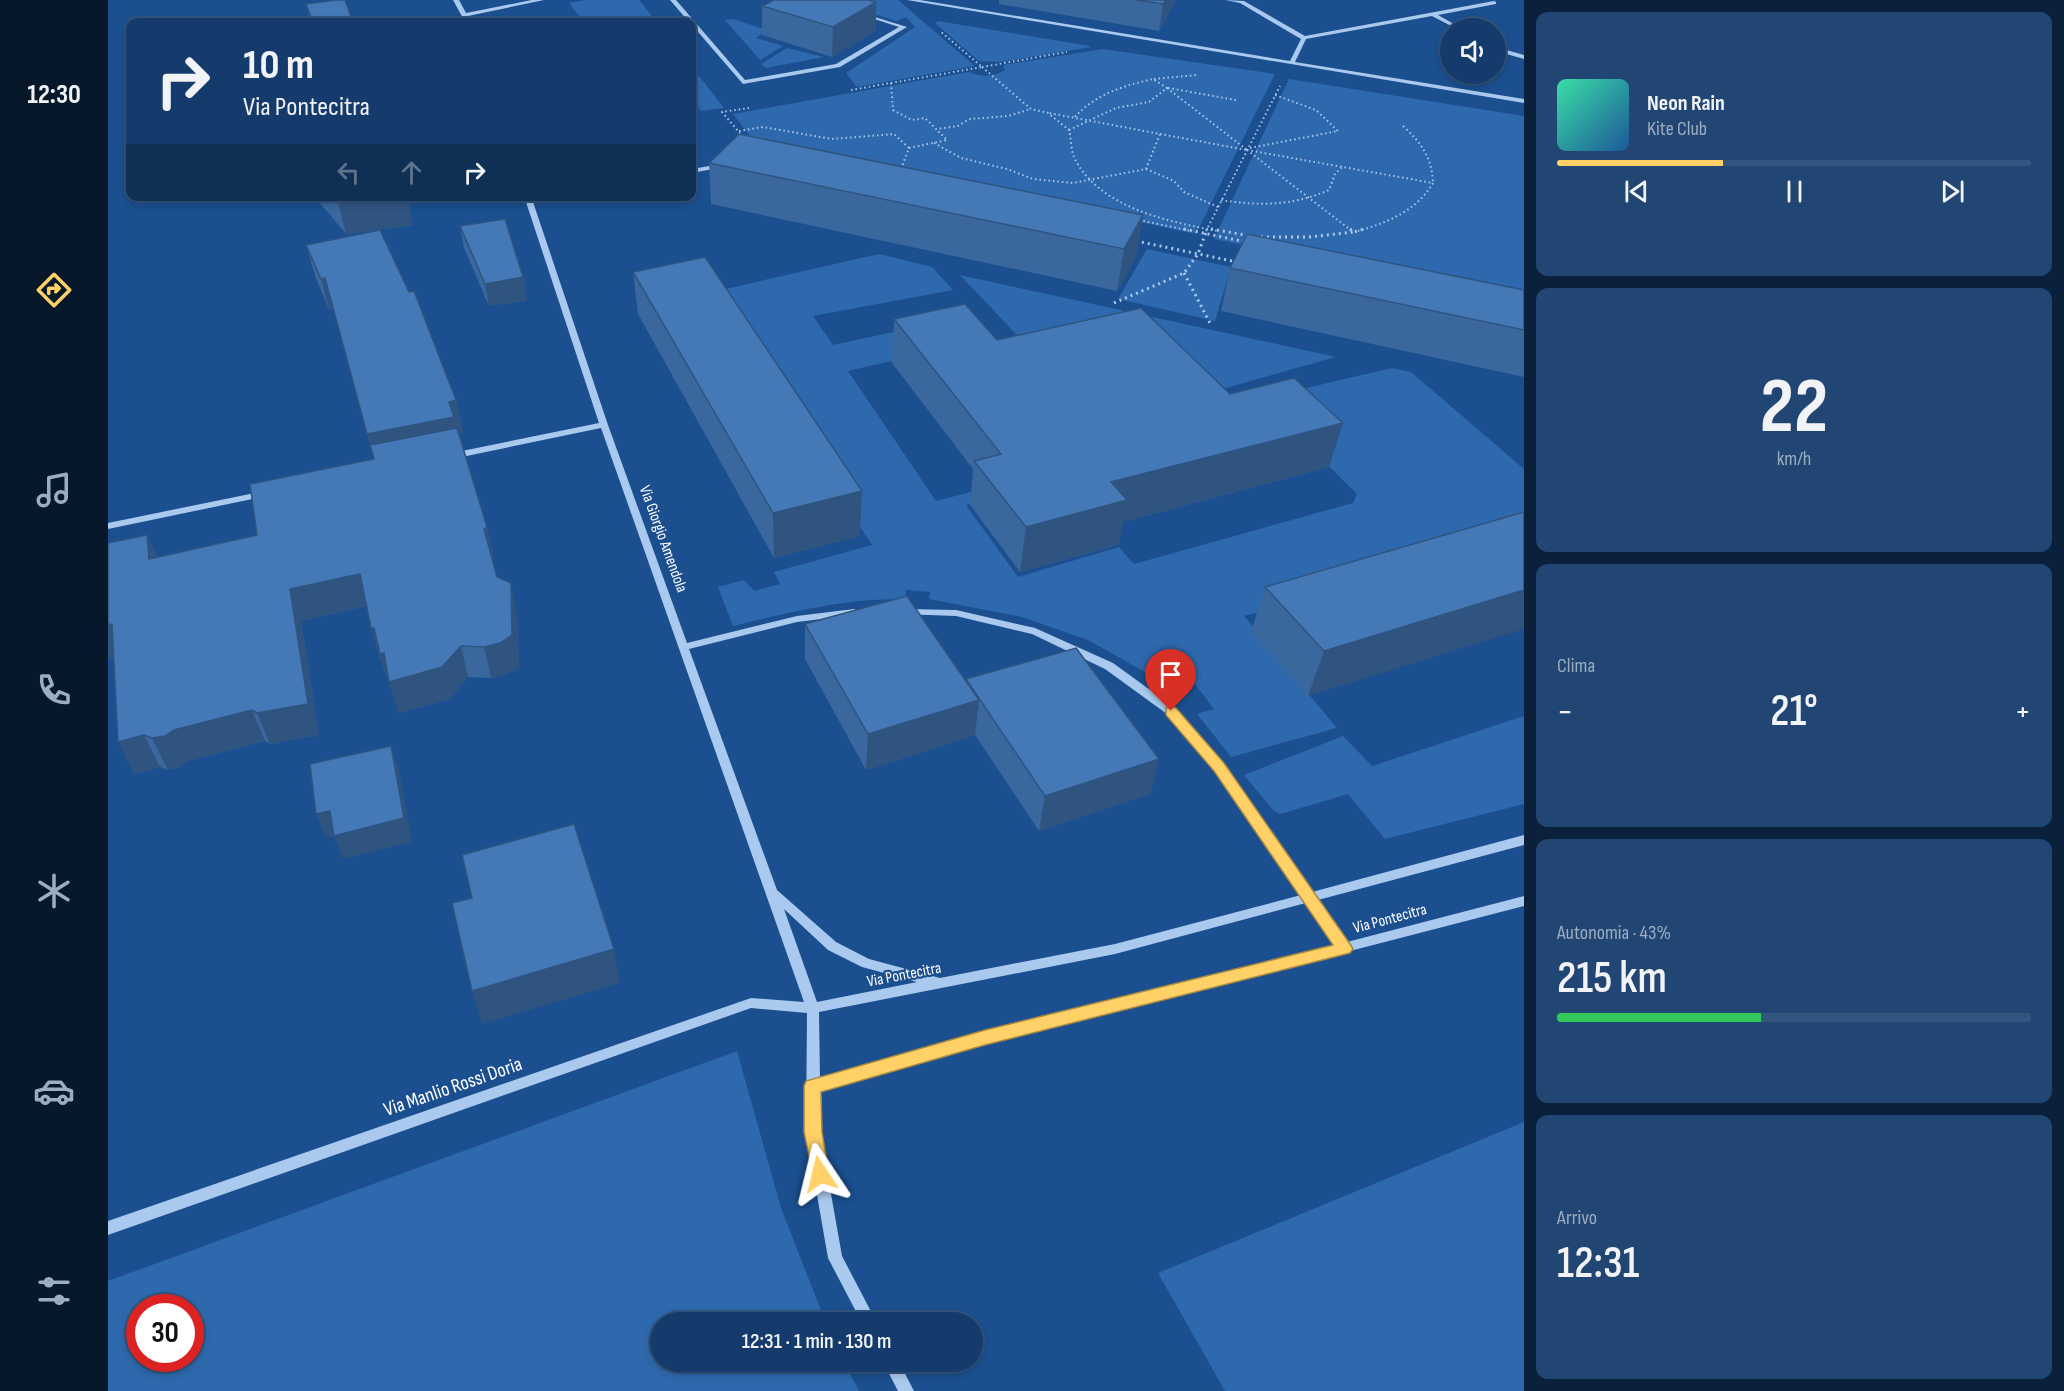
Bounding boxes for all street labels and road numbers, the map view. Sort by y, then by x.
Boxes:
street label: Via Giorgio Amendola [635,483,691,595]
street label: Via Pontecitra [1351,900,1429,938]
street label: Via Pontecitra [865,959,943,991]
street label: Via Manlio Rossi Doria [381,1052,525,1122]

